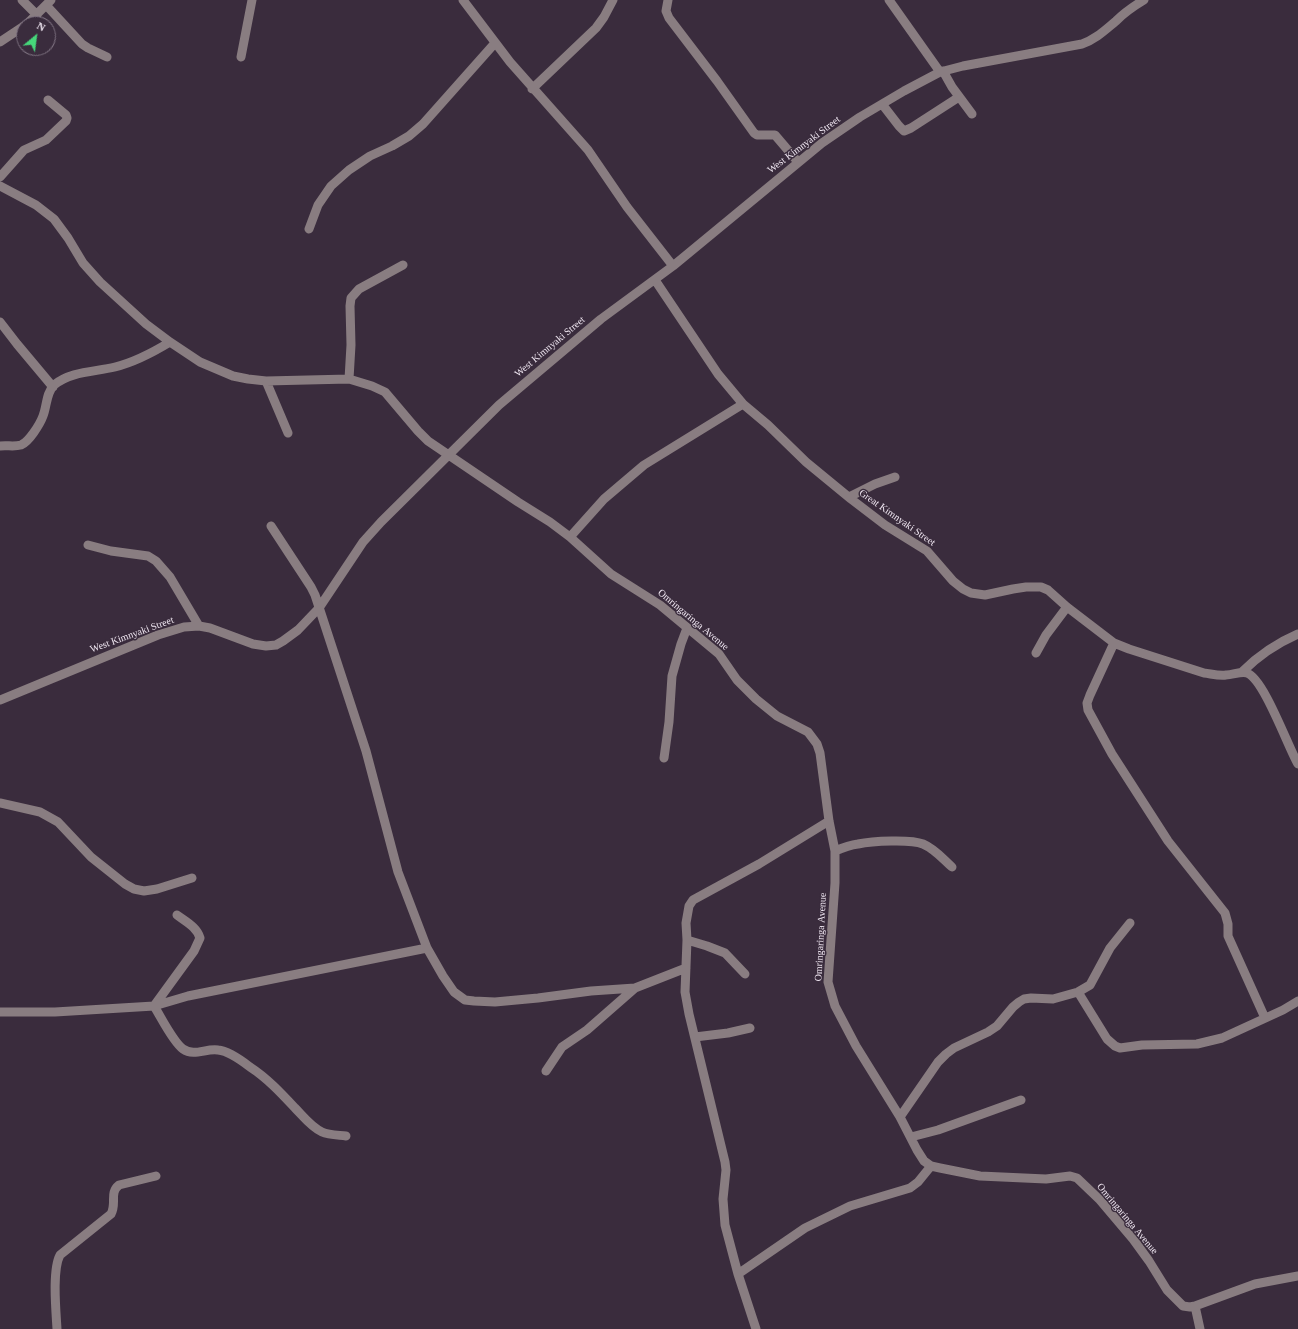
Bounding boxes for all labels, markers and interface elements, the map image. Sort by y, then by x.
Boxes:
north arrow [16,16,56,56]
text: N [35,19,48,34]
street label: West Kimnyaki Street [765,114,843,176]
street label: West Kimnyaki Street [512,314,588,380]
street label: Great Kimnyaki Street [856,487,938,549]
street label: Omringaringa Avenue [655,587,731,653]
street label: West Kimnyaki Street [89,614,175,656]
street label: Omringaringa Avenue [813,892,829,982]
street label: Omringaringa Avenue [1094,1181,1160,1257]

